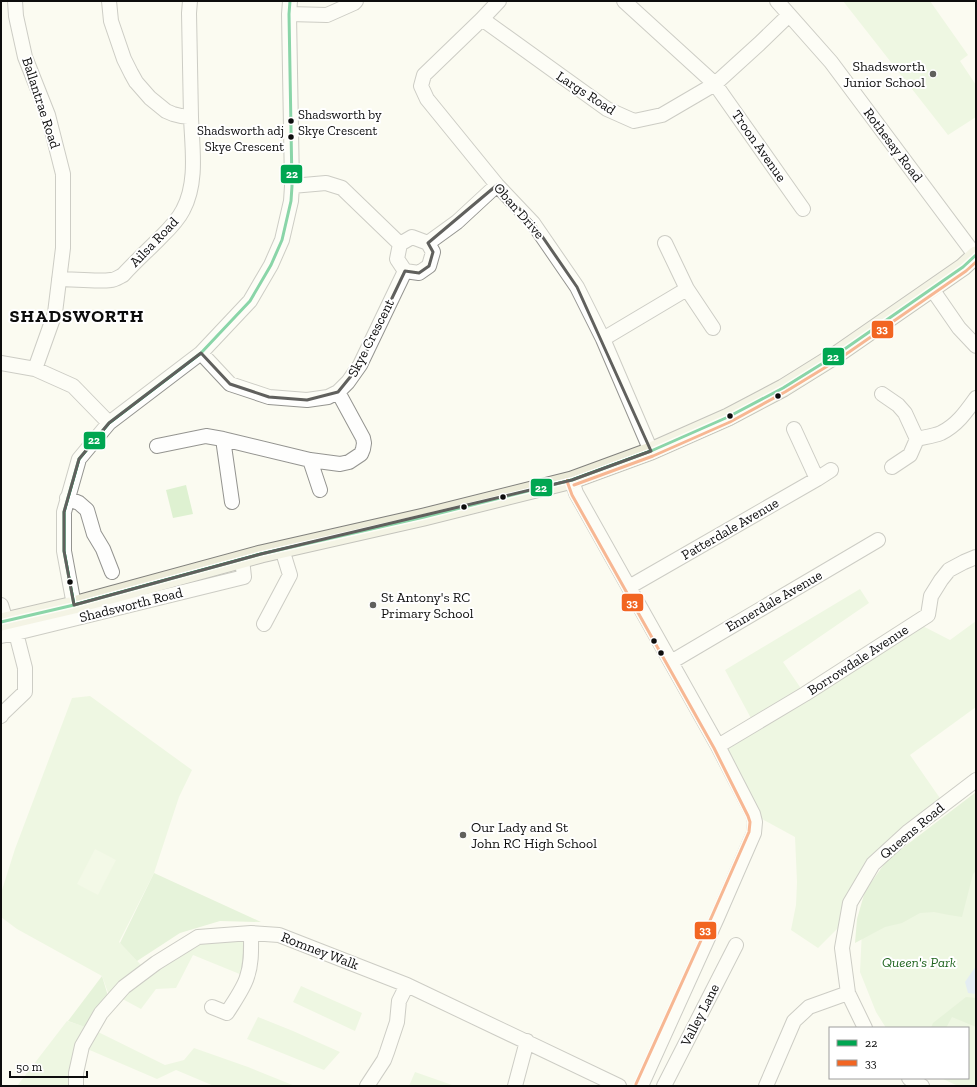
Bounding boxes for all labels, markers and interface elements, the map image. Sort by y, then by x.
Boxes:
street label: Ballantrae Road [18,55,64,151]
place label: Shadsworth Junior School [843,58,925,91]
street label: Largs Road [553,68,619,119]
marker: Shadsworth Junior School [928,69,938,79]
street label: Rothesay Road [860,105,926,185]
place label: Shadsworth by Skye Crescent [298,107,382,138]
street label: Troon Avenue [728,107,790,186]
marker: Shadsworth by Skye Crescent [286,116,296,126]
place label: Shadsworth adj Skye Crescent [197,123,284,154]
marker: Shadsworth adj Skye Crescent [286,132,296,142]
line badge: 22 [280,164,303,184]
text: 22 [286,168,298,181]
street label: Oban Drive [490,180,548,243]
street label: Ailsa Road [126,213,182,271]
street label: Skye Crescent [344,295,398,380]
district label: SHADSWORTH [9,305,145,327]
line badge: 33 [871,320,894,339]
text: 33 [876,323,888,336]
line badge: 22 [822,347,845,366]
text: 22 [827,351,839,364]
unlabelled marker [773,391,783,401]
unlabelled marker [725,411,735,421]
line badge: 22 [83,431,106,450]
text: 22 [88,434,100,447]
line badge: 22 [530,478,553,497]
text: 22 [535,482,547,495]
unlabelled marker [498,492,508,502]
street label: Patterdale Avenue [678,494,782,564]
unlabelled marker [459,502,469,512]
street label: Ennerdale Avenue [723,566,826,636]
unlabelled marker [65,577,75,587]
street label: Shadsworth Road [78,584,185,626]
place label: St Antony's RC Primary School [381,589,474,622]
line badge: 33 [621,593,644,612]
text: 33 [626,597,638,610]
marker: St Antony's RC Primary School [368,600,378,610]
street label: Borrowdale Avenue [804,621,912,699]
unlabelled marker [649,636,659,646]
unlabelled marker [656,648,666,658]
street label: Queens Road [876,799,948,863]
place label: Our Lady and St John RC High School [471,819,597,852]
marker: Our Lady and St John RC High School [458,830,468,840]
line badge: 33 [694,921,717,940]
text: 33 [699,924,711,937]
street label: Romney Walk [279,928,362,974]
park label: Queen's Park [882,954,956,971]
street label: Valley Lane [677,981,723,1050]
legend [829,1027,969,1079]
text: 22 [865,1036,877,1050]
scale bar [10,1053,87,1079]
text: 33 [865,1056,877,1070]
text: 50 m [16,1060,43,1074]

